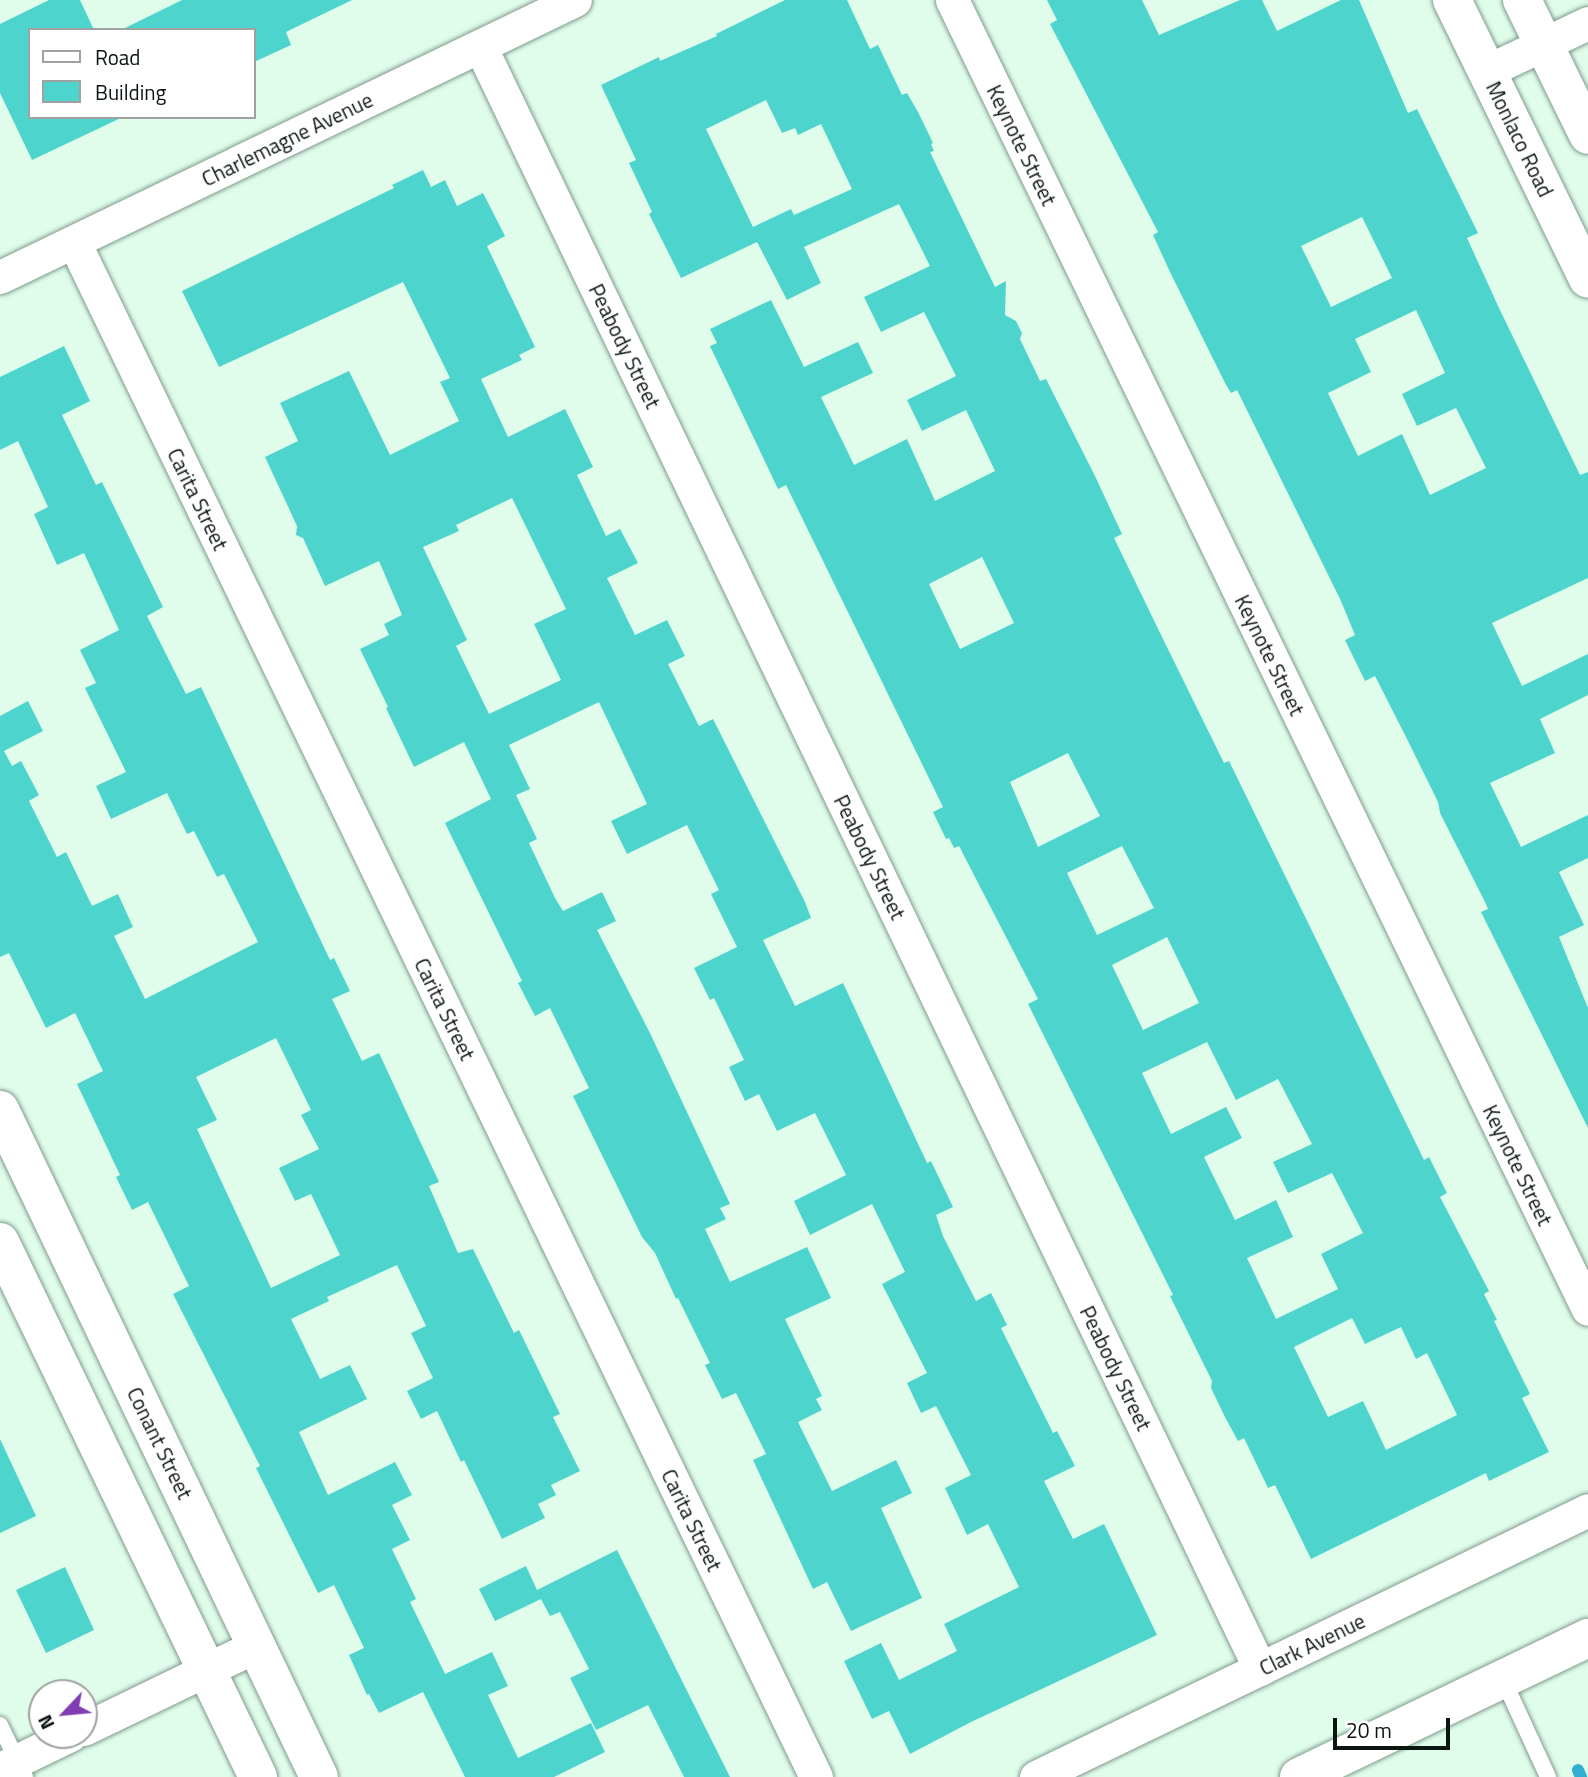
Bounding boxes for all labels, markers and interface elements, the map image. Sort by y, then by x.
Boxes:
legend [28,28,256,119]
text: Road [95,41,140,73]
text: Building [95,76,166,108]
street label: Monlaco Road [1481,77,1559,201]
street label: Keynote Street [982,81,1062,209]
street label: Charlemagne Avenue [197,87,377,191]
street label: Peabody Street [584,280,666,412]
street label: Carita Street [162,444,234,554]
street label: Keynote Street [1230,591,1310,719]
street label: Peabody Street [829,791,911,923]
street label: Carita Street [409,954,481,1064]
street label: Keynote Street [1478,1101,1558,1229]
street label: Peabody Street [1075,1302,1157,1434]
street label: Conant Street [122,1383,198,1503]
street label: Carita Street [656,1465,728,1575]
street label: Clark Avenue [1255,1608,1369,1680]
north arrow [28,1679,98,1749]
scale bar [1336,1704,1453,1748]
text: N [30,1710,61,1735]
text: 20 m [1346,1714,1392,1746]

